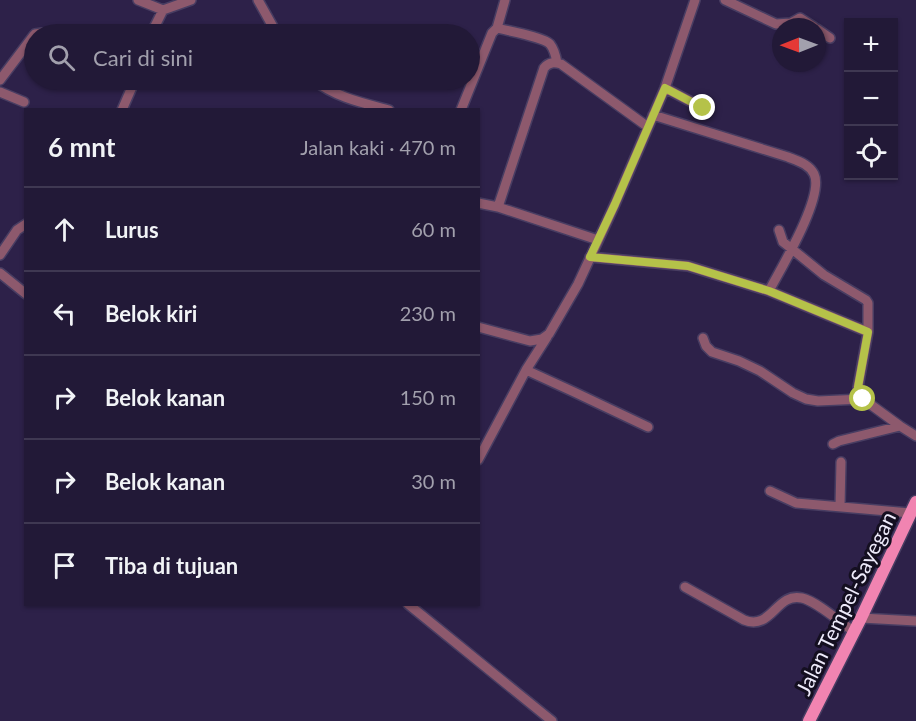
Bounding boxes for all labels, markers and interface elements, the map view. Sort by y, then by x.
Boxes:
north arrow [772,18,826,72]
map controls [844,18,898,180]
button: + [844,18,898,72]
search box [24,24,480,90]
icon: search [45,41,78,74]
text: Cari di sini [93,44,193,71]
button: − [844,72,898,126]
route end [689,94,715,120]
button: locate [844,126,898,180]
text: 6 mnt [48,131,115,163]
text: Jalan kaki · 470 m [300,135,456,159]
icon: ahead [48,213,81,246]
text: Lurus [105,216,159,243]
text: 60 m [411,217,456,241]
icon: left [48,297,81,330]
text: Belok kiri [105,300,197,327]
text: 230 m [400,301,456,325]
icon: right [48,381,81,414]
text: Belok kanan [105,384,225,411]
text: 150 m [400,385,456,409]
route start [849,385,875,411]
icon: right [48,465,81,498]
text: Belok kanan [105,468,225,495]
text: 30 m [411,469,456,493]
street label: Jalan Tempel-Sayegan [790,507,900,699]
icon: arrive [48,549,81,582]
text: Tiba di tujuan [105,552,238,579]

